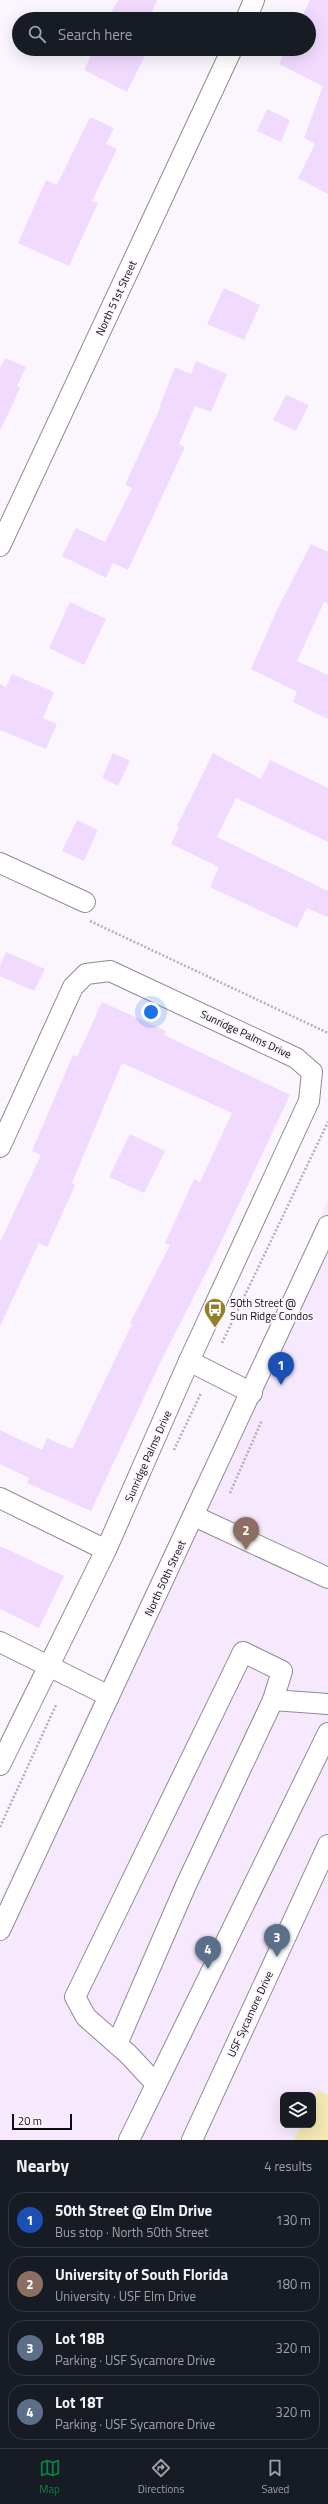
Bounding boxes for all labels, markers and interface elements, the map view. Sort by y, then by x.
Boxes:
search box [12,12,316,56]
icon: search [26,23,48,45]
text: Search here [58,23,132,46]
street label: North 51st Street [92,258,140,338]
your location [141,1002,161,1022]
street label: Sunridge Palms Drive [198,1006,294,1062]
place label: 50th Street @ Sun Ridge Condos [230,1295,313,1324]
bus stop icon: 50th Street @ Sun Ridge Condos [202,1296,228,1329]
pin: 1 [268,1352,294,1385]
street label: Sunridge Palms Drive [121,1407,176,1504]
pin: 2 [233,1517,259,1550]
street label: North 50th Street [140,1537,190,1619]
pin: 3 [264,1924,290,1957]
pin: 4 [195,1936,221,1969]
street label: USF Sycamore Drive [223,1968,277,2060]
map controls [280,2092,316,2128]
button: layers [280,2092,316,2128]
scale bar [12,2112,72,2131]
text: 20 m [18,2113,42,2129]
text: Nearby [16,2153,69,2179]
text: 4 results [264,2156,312,2176]
text: 50th Street @ Elm Drive [55,2199,212,2222]
text: 1 [26,2210,34,2230]
text: 130 m [275,2210,311,2230]
text: Bus stop · North 50th Street [55,2222,209,2242]
text: University of South Florida [55,2263,228,2286]
text: 2 [26,2274,34,2294]
text: 180 m [275,2274,311,2294]
text: University · USF Elm Drive [55,2286,196,2306]
text: Lot 18B [55,2327,105,2350]
text: 3 [26,2338,34,2358]
text: 320 m [275,2338,311,2358]
text: Parking · USF Sycamore Drive [55,2350,215,2370]
text: Lot 18T [55,2391,104,2414]
text: 4 [26,2402,34,2422]
text: 320 m [275,2402,311,2422]
text: Parking · USF Sycamore Drive [55,2414,215,2434]
tab: Map [39,2457,61,2497]
tab: Directions [138,2457,184,2497]
tab: Saved [261,2457,289,2497]

